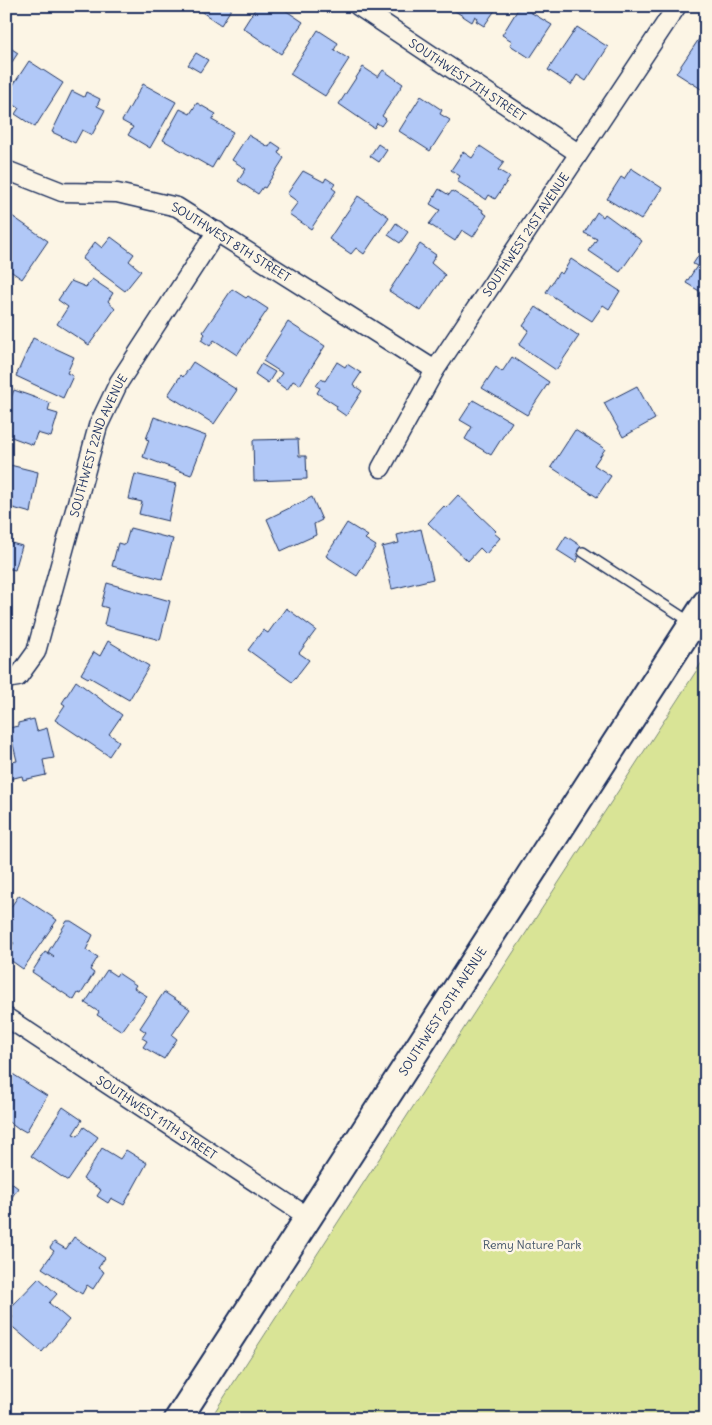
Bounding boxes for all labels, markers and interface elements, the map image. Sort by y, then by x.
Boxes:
street label: SOUTHWEST 7TH STREET [406,35,529,124]
street label: SOUTHWEST 21ST AVENUE [479,169,572,299]
street label: SOUTHWEST 8TH STREET [171,199,294,285]
street label: SOUTHWEST 22ND AVENUE [66,371,130,519]
street label: SOUTHWEST 20TH AVENUE [395,944,489,1078]
street label: SOUTHWEST 11TH STREET [94,1072,220,1162]
park label: Remy Nature Park [483,1237,581,1252]

